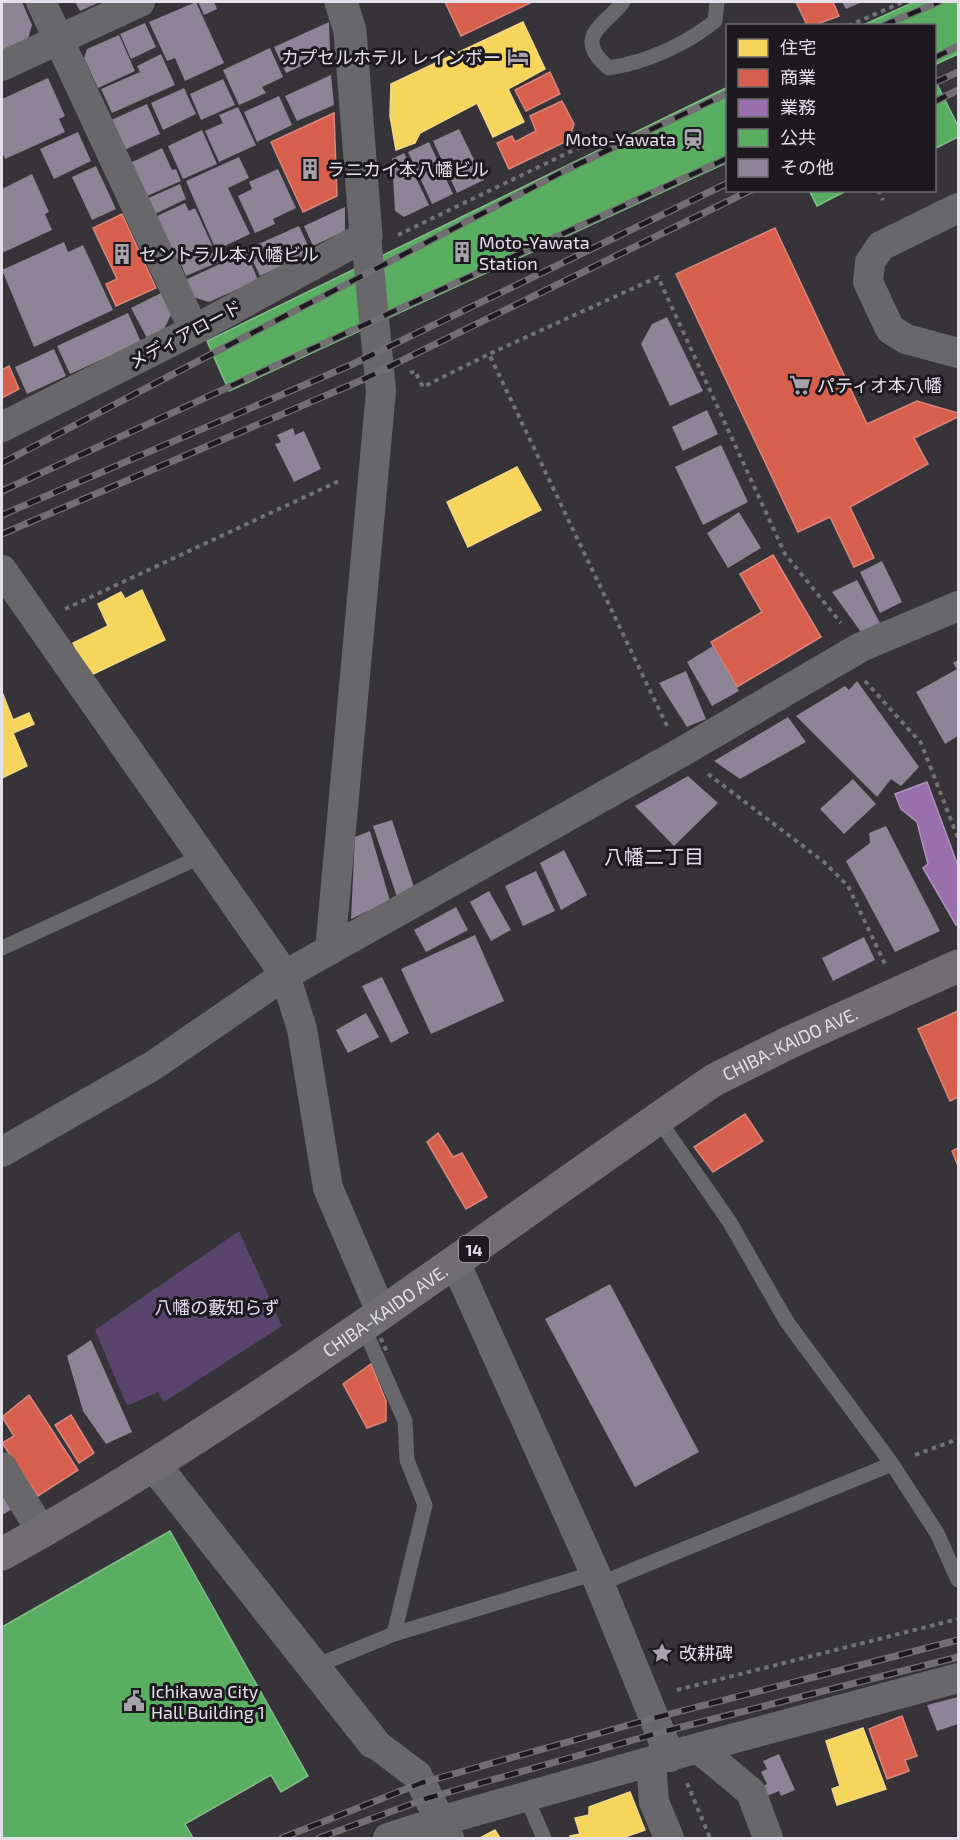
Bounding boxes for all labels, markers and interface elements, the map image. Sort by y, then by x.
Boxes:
legend [726,24,936,192]
text: 住宅 [780,36,816,58]
hotel icon: カプセルホテル レインボー [506,45,530,69]
place label: カプセルホテル レインボー [281,46,501,68]
text: 商業 [780,66,816,88]
text: 業務 [780,96,816,118]
text: 公共 [780,126,816,148]
station icon: Moto-Yawata [681,127,705,151]
place label: Moto-Yawata [565,128,676,150]
text: その他 [780,156,834,178]
building icon: ラニカイ本八幡ビル [298,157,322,181]
place label: ラニカイ本八幡ビル [327,158,489,180]
place label: Moto-Yawata Station [479,231,590,274]
building icon: Moto-Yawata Station [450,240,474,264]
building icon: セントラル本八幡ビル [110,242,134,266]
place label: セントラル本八幡ビル [139,243,319,265]
street label: メディアロード [125,295,245,373]
supermarket icon: パティオ本八幡 [788,373,812,397]
place label: パティオ本八幡 [817,374,942,396]
district label: 八幡二丁目 [604,844,704,868]
street label: CHIBA-KAIDO AVE. [718,1002,861,1085]
road number: 14 [459,1236,489,1262]
street label: CHIBA-KAIDO AVE. [318,1259,452,1362]
park label: 八幡の藪知らず [154,1296,280,1318]
place icon: 改耕碑 [650,1641,674,1665]
place label: 改耕碑 [679,1642,733,1664]
place label: Ichikawa City Hall Building 1 [151,1680,265,1723]
public building icon: Ichikawa City Hall Building 1 [122,1689,146,1713]

